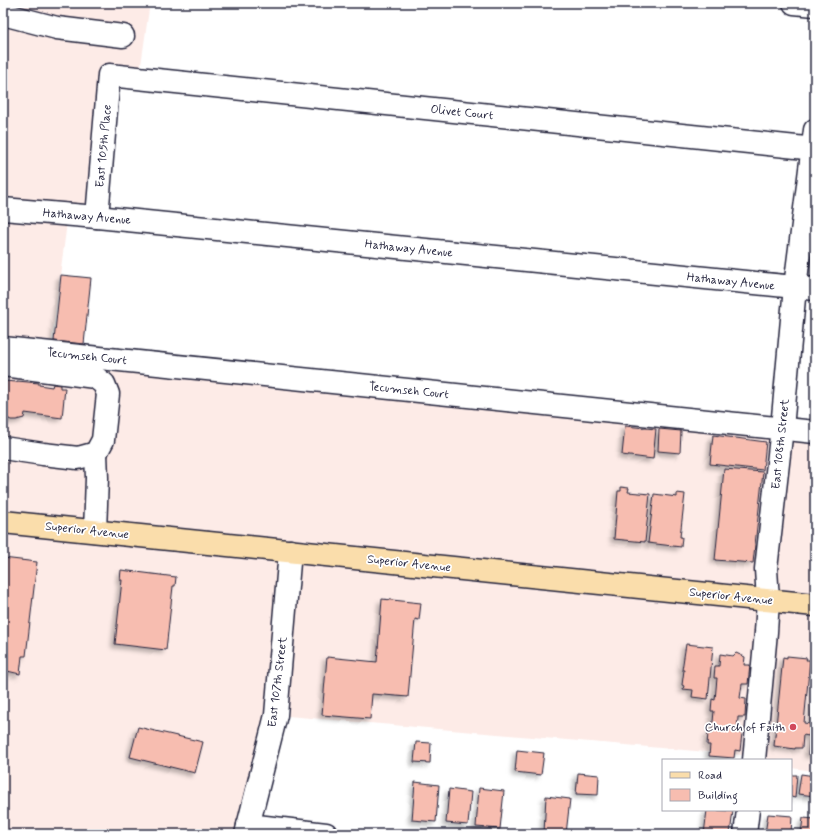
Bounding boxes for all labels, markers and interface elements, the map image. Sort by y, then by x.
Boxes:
street label: Olivet Court [430,102,495,124]
street label: East 105th Place [92,104,116,188]
street label: Hathaway Avenue [42,205,132,229]
street label: Hathaway Avenue [364,236,454,262]
street label: Hathaway Avenue [686,269,776,295]
street label: Tecumseh Court [46,345,128,369]
street label: Tecumseh Court [368,379,450,403]
street label: East 108th Street [768,398,794,490]
street label: Superior Avenue [44,519,129,543]
street label: Superior Avenue [366,552,451,576]
street label: Superior Avenue [688,585,773,609]
street label: East 107th Street [265,636,291,728]
place label: Church of Faith [705,720,785,736]
marker: Church of Faith [788,722,798,732]
legend [662,759,792,811]
text: Road [698,768,722,784]
text: Building [698,788,738,805]

